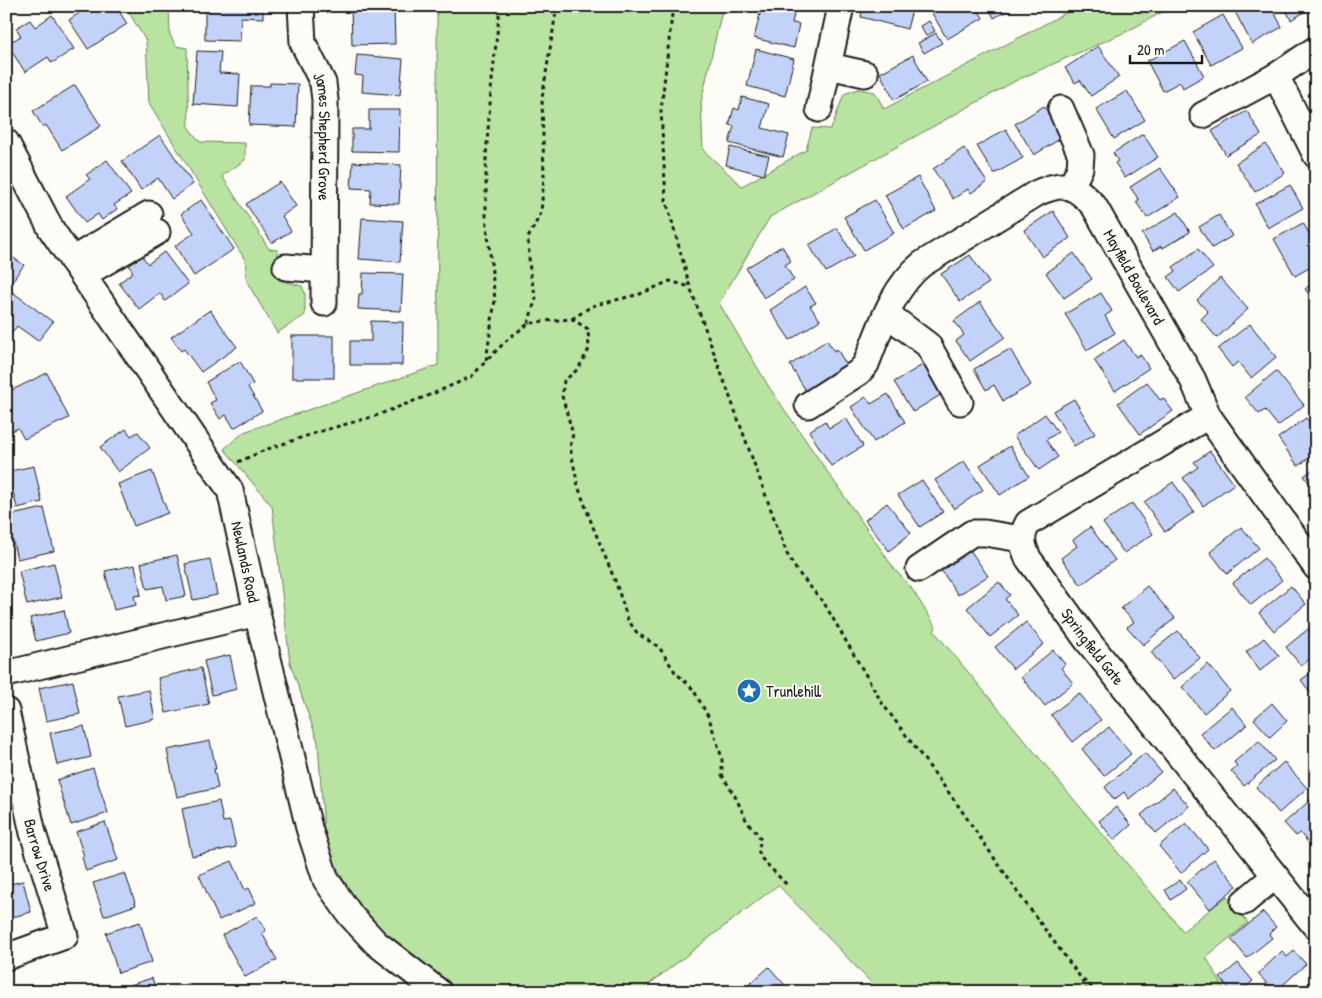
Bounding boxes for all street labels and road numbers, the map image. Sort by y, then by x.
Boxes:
street label: James Shepherd Grove [308,68,336,201]
street label: Mayfield Boulevard [1098,225,1170,328]
street label: Newlands Road [226,519,265,604]
street label: Springfield Gate [1057,604,1130,690]
street label: Barrow Drive [19,817,62,894]

